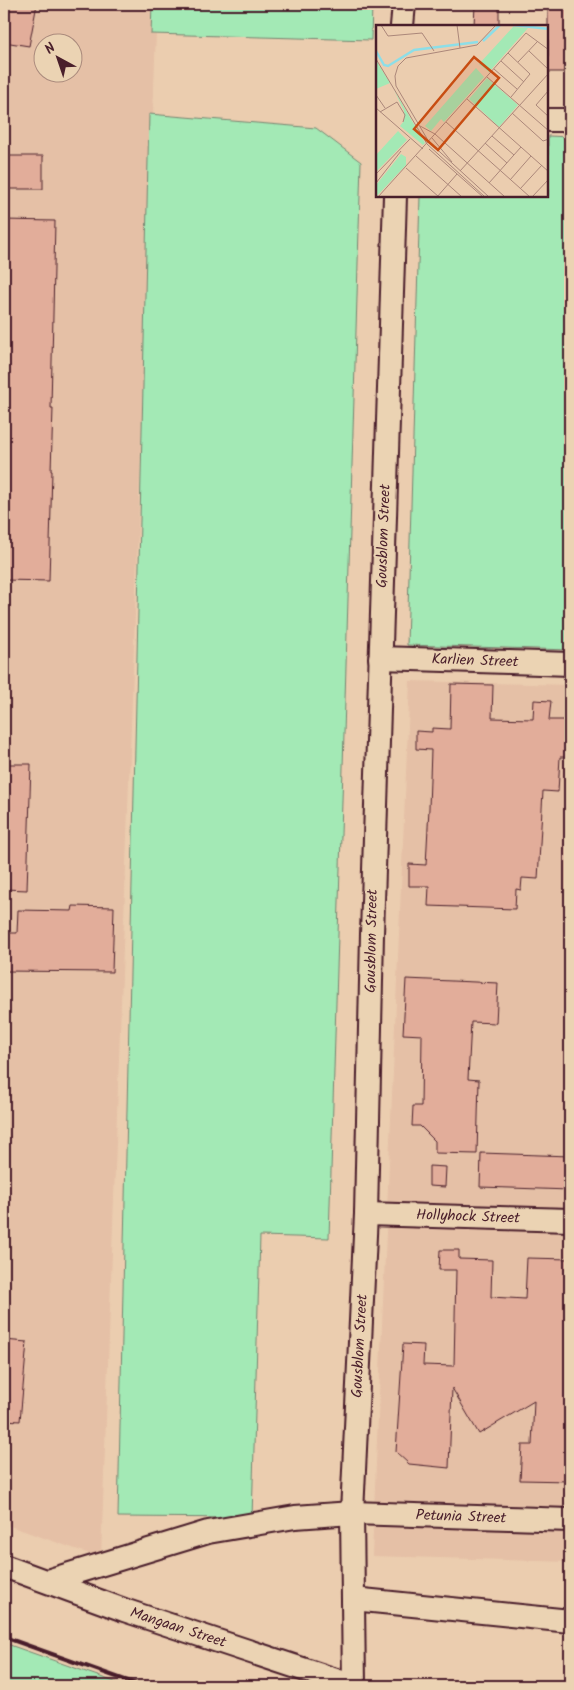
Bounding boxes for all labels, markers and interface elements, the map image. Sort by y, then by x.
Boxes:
inset map [376,25,549,198]
north arrow [32,32,82,82]
text: N [40,37,61,60]
street label: Gousblom Street [370,483,398,588]
street label: Karlien Street [431,647,519,675]
street label: Gousblom Street [359,889,385,993]
street label: Hollyhock Street [416,1203,520,1231]
street label: Gousblom Street [345,1293,375,1399]
street label: Petunia Street [415,1503,507,1531]
street label: Mangaan Street [127,1601,229,1655]

